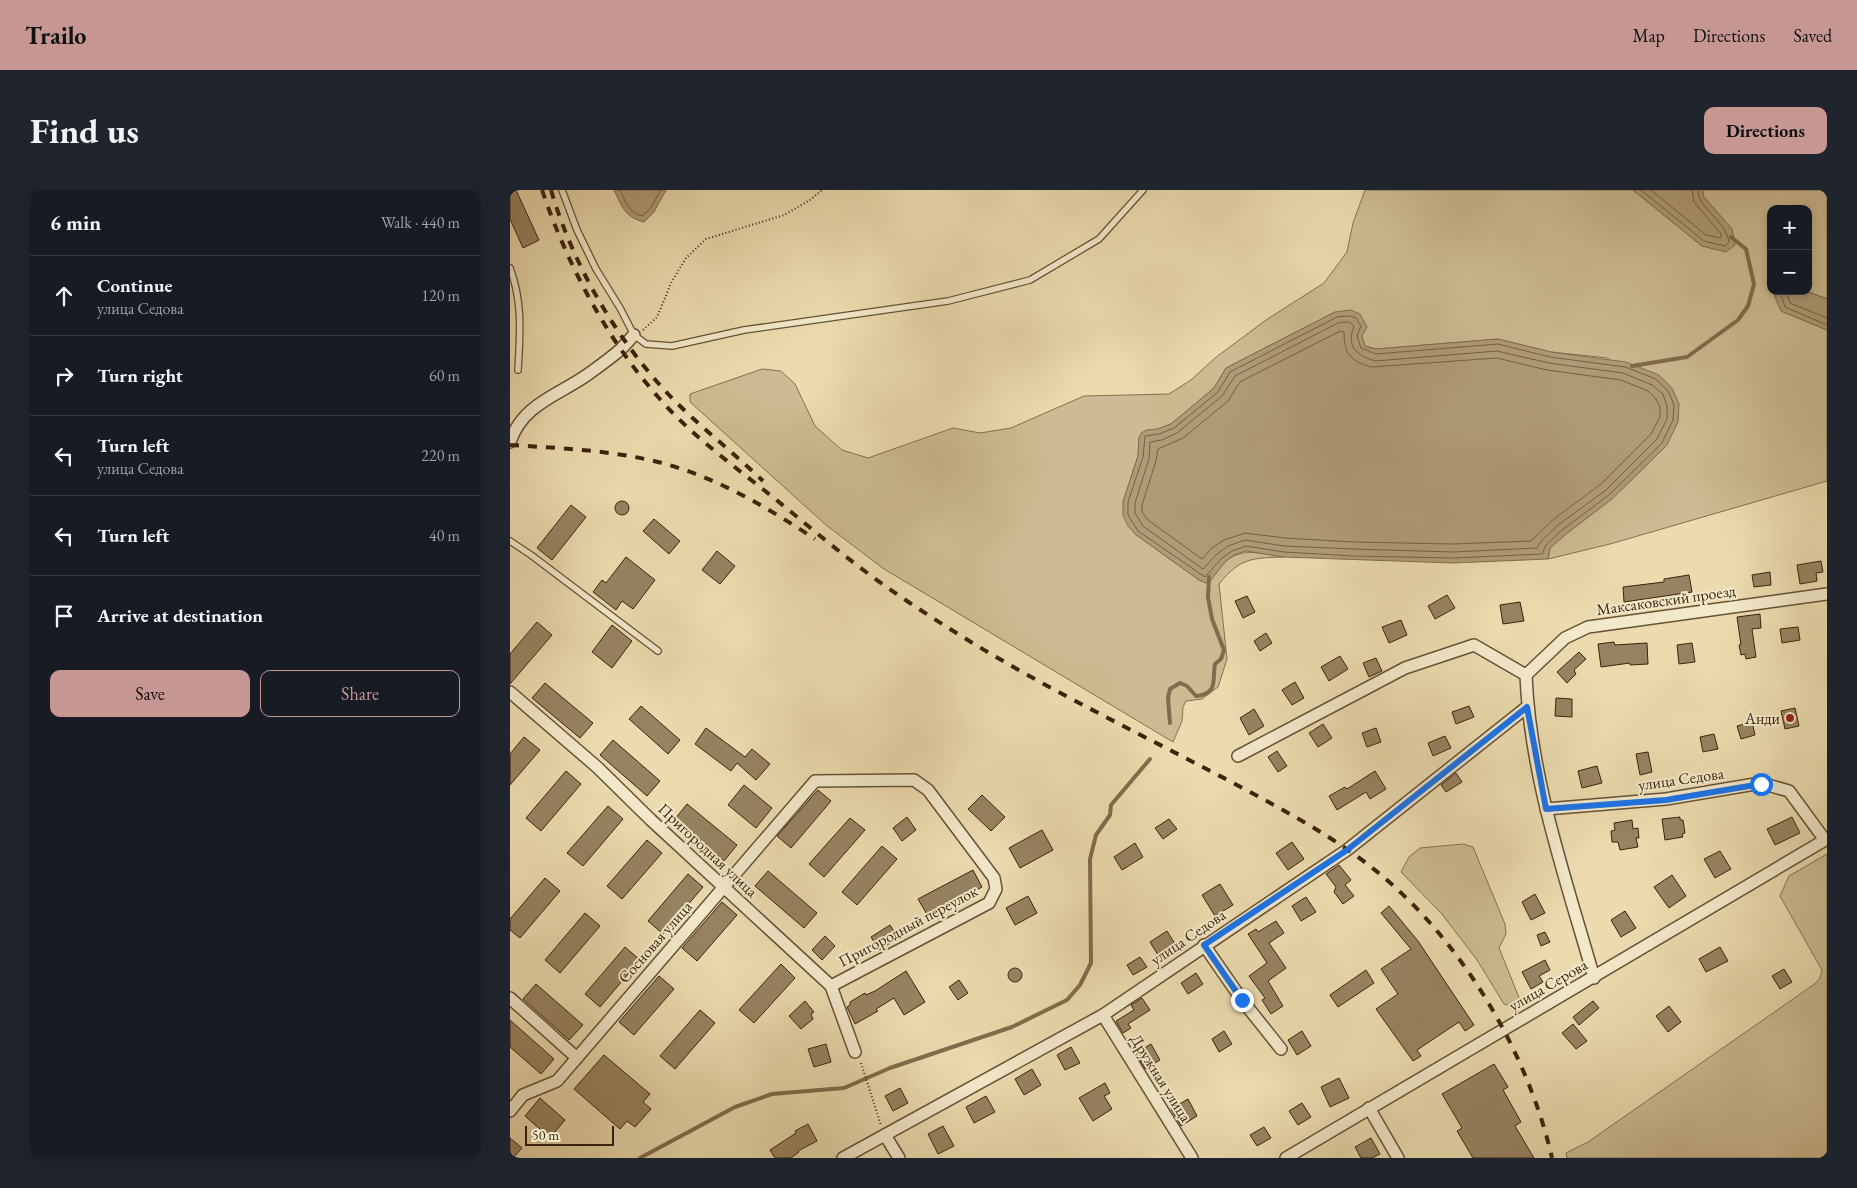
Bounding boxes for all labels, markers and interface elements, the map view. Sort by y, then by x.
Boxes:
text: Trailo [25,20,86,51]
text: Map [1633,24,1665,47]
text: Directions [1693,24,1765,47]
text: Saved [1793,24,1832,47]
button: Directions [1704,107,1827,154]
text: Find us [30,108,139,153]
map controls [1767,205,1812,295]
button: + [1767,205,1812,250]
text: 6 min [50,209,101,236]
text: Walk · 440 m [381,212,460,233]
button: − [1767,250,1812,295]
text: Continue [97,273,172,298]
icon: ahead [50,282,78,310]
text: 120 m [421,285,460,306]
text: улица Седова [97,298,184,319]
icon: right [50,362,78,390]
text: Turn right [97,363,183,388]
text: 60 m [429,365,460,386]
text: Turn left [97,433,169,458]
icon: left [50,442,78,470]
text: 220 m [421,445,460,466]
text: улица Седова [97,458,184,479]
icon: left [50,522,78,550]
text: Turn left [97,523,169,548]
text: 40 m [429,525,460,546]
street label: Максаковский проезд [1595,580,1738,620]
icon: arrive [50,602,78,630]
text: Arrive at destination [97,603,263,628]
button: Save [50,670,250,717]
button: Share [260,670,460,717]
place label: Анди [1744,708,1781,729]
marker: Анди [1784,712,1796,724]
street label: улица Седова [1637,762,1726,795]
route start [1750,773,1773,796]
street label: Пригородная улица [654,798,763,902]
street label: Пригородный переулок [835,880,982,972]
street label: Сосновая улица [613,896,697,988]
street label: улица Седова [1146,904,1230,970]
street label: улица Серова [1505,954,1592,1016]
route end [1231,989,1254,1012]
street label: Дружная улица [1126,1030,1197,1126]
scale bar [525,1123,614,1146]
text: 50 m [532,1126,559,1144]

